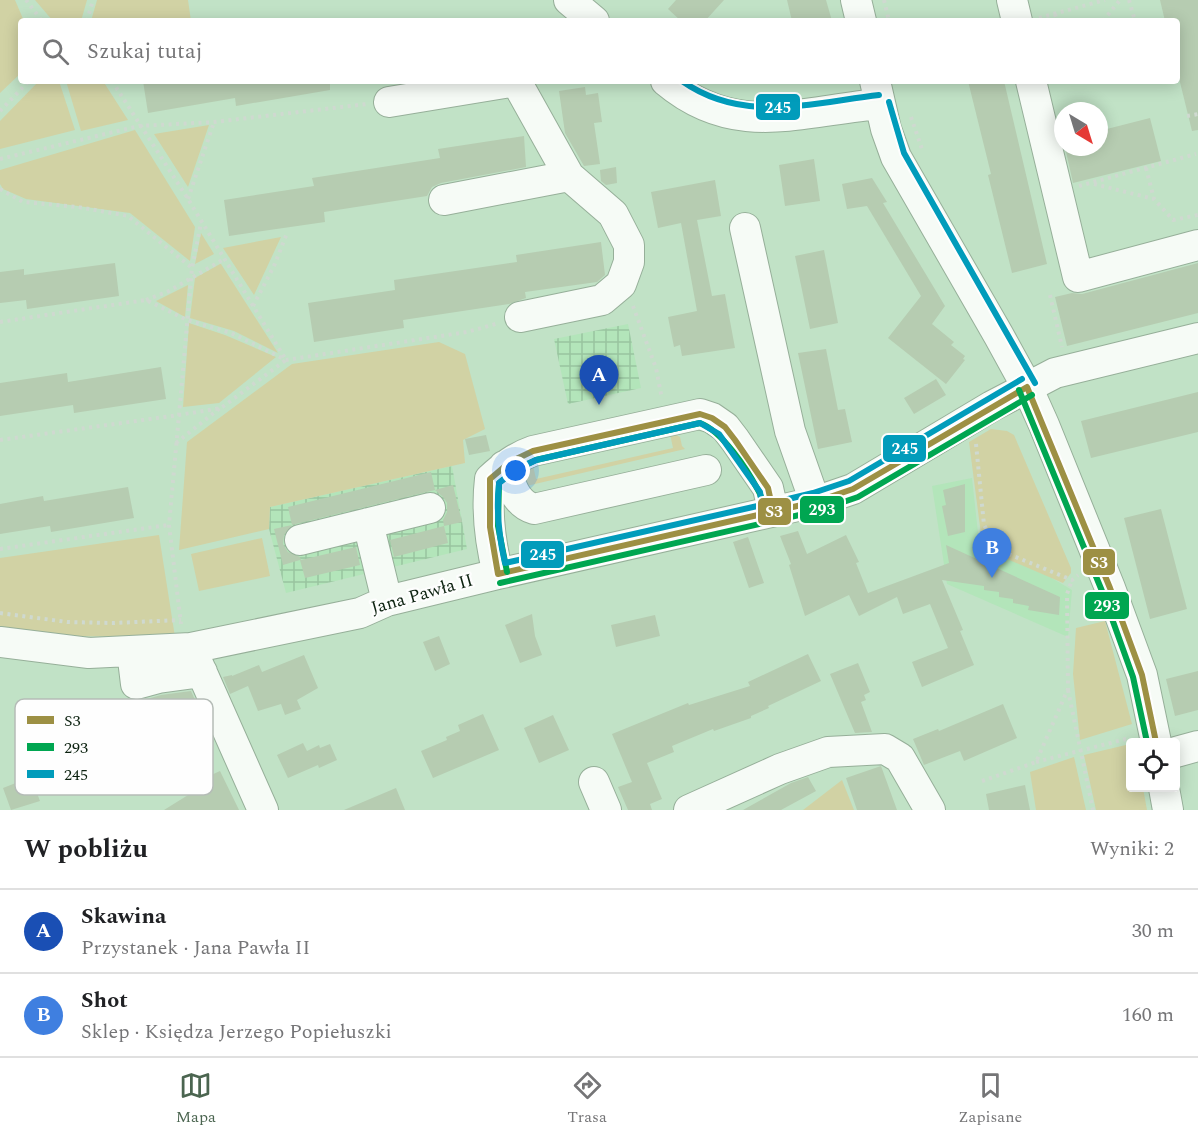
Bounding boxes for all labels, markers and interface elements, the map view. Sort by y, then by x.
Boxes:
search box [18,18,1180,84]
icon: search [39,35,72,68]
text: Szukaj tutaj [87,35,203,68]
line badge: 245 [755,93,801,121]
text: 245 [765,96,791,120]
north arrow [1054,102,1108,156]
pin: A [580,356,618,405]
line badge: 245 [882,434,927,463]
text: 245 [892,437,918,461]
your location [501,456,530,485]
line badge: 293 [799,495,845,524]
line badge: S3 [757,497,792,526]
text: 293 [809,498,835,522]
text: S3 [765,500,783,524]
pin: B [972,528,1012,578]
line badge: 245 [520,540,565,569]
text: 245 [530,543,556,567]
line badge: S3 [1082,548,1116,576]
text: S3 [1090,551,1108,575]
street label: Jana Pawła II [368,567,476,621]
line badge: 293 [1084,591,1130,620]
text: 293 [1094,594,1120,618]
legend [15,699,213,795]
text: S3 [64,709,81,733]
text: 293 [64,736,88,760]
map controls [1126,738,1180,792]
button: locate [1126,738,1180,792]
text: 245 [64,763,88,787]
text: W pobliżu [24,829,148,869]
text: Wyniki: 2 [1090,834,1174,864]
text: Skawina [81,900,166,933]
text: A [36,916,51,946]
text: 30 m [1132,916,1174,946]
text: Przystanek · Jana Pawła II [81,933,310,963]
text: Shot [81,984,128,1017]
text: B [36,1000,51,1030]
text: 160 m [1122,1000,1174,1030]
text: Sklep · Księdza Jerzego Popiełuszki [81,1017,392,1047]
tab: Mapa [176,1069,216,1129]
tab: Trasa [567,1069,607,1129]
tab: Zapisane [958,1069,1022,1129]

